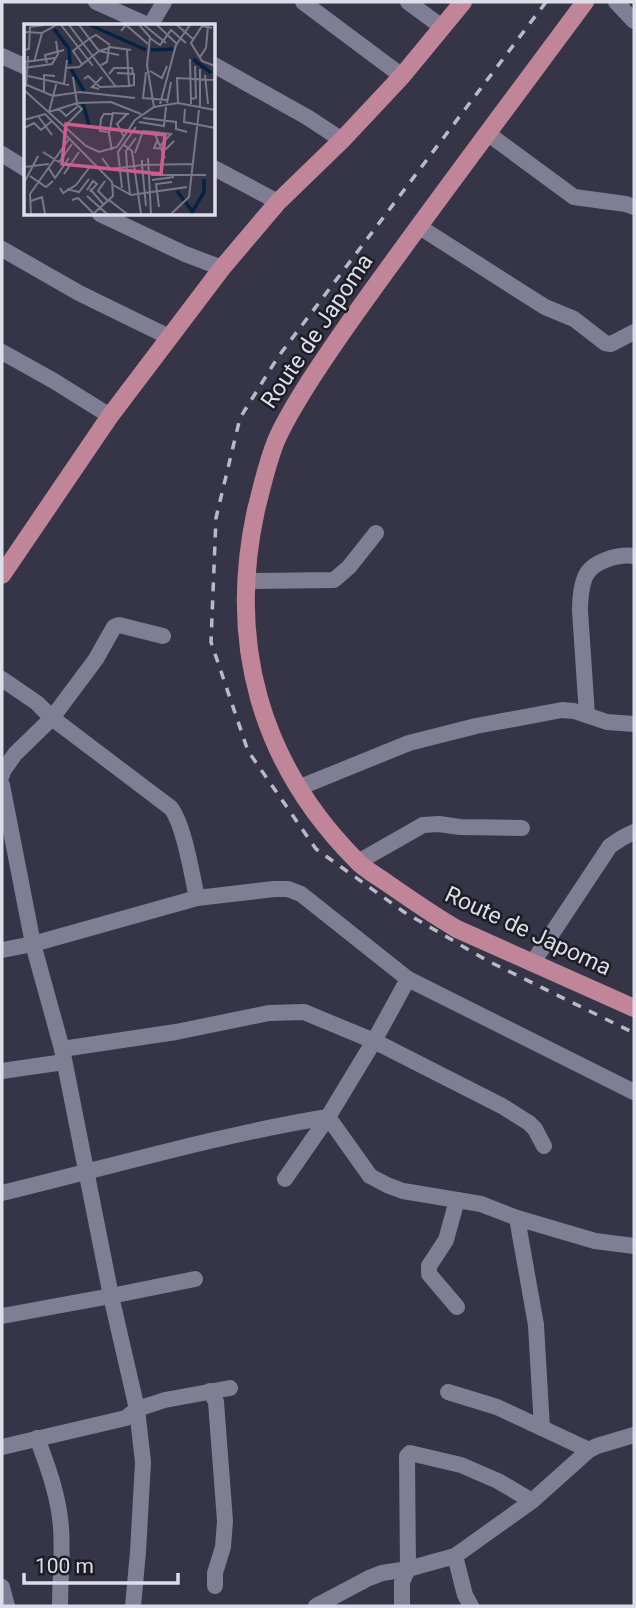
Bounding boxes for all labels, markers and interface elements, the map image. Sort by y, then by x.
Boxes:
inset map [24,24,215,215]
street label: Route de Japoma [255,249,379,413]
street label: Route de Japoma [441,881,615,981]
scale bar [24,1542,178,1586]
text: 100 m [35,1554,94,1578]

